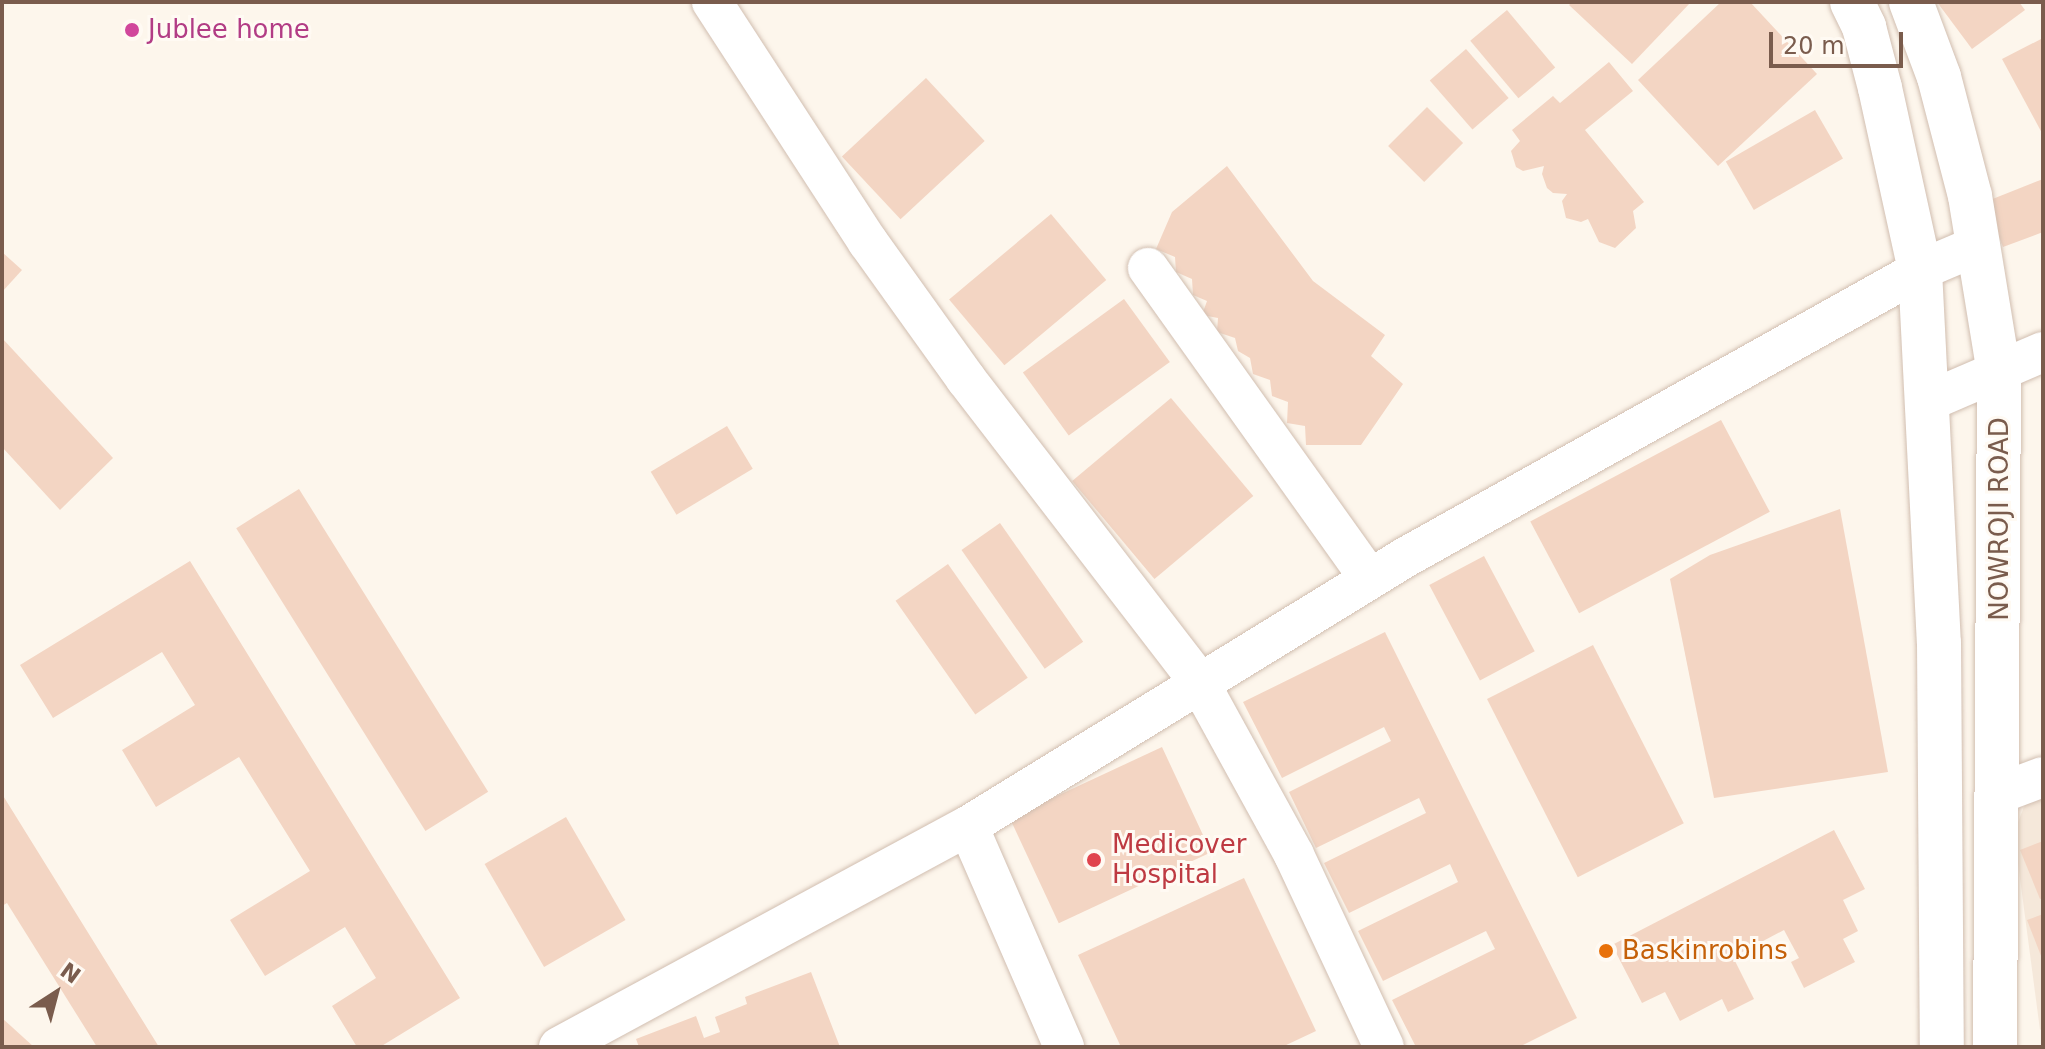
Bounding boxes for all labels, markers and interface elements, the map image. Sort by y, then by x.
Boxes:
place label: Jublee home [148,14,310,46]
scale bar [1773,16,1907,66]
marker: Jublee home [123,21,141,39]
text: 20 m [1783,32,1845,60]
street label: NOWROJI ROAD [1984,417,2016,621]
place label: Medicover Hospital [1112,829,1246,890]
marker: Medicover Hospital [1083,849,1105,871]
place label: Baskinrobins [1622,935,1788,967]
marker: Baskinrobins [1597,942,1615,960]
north arrow [16,953,96,1033]
text: N [56,958,85,989]

